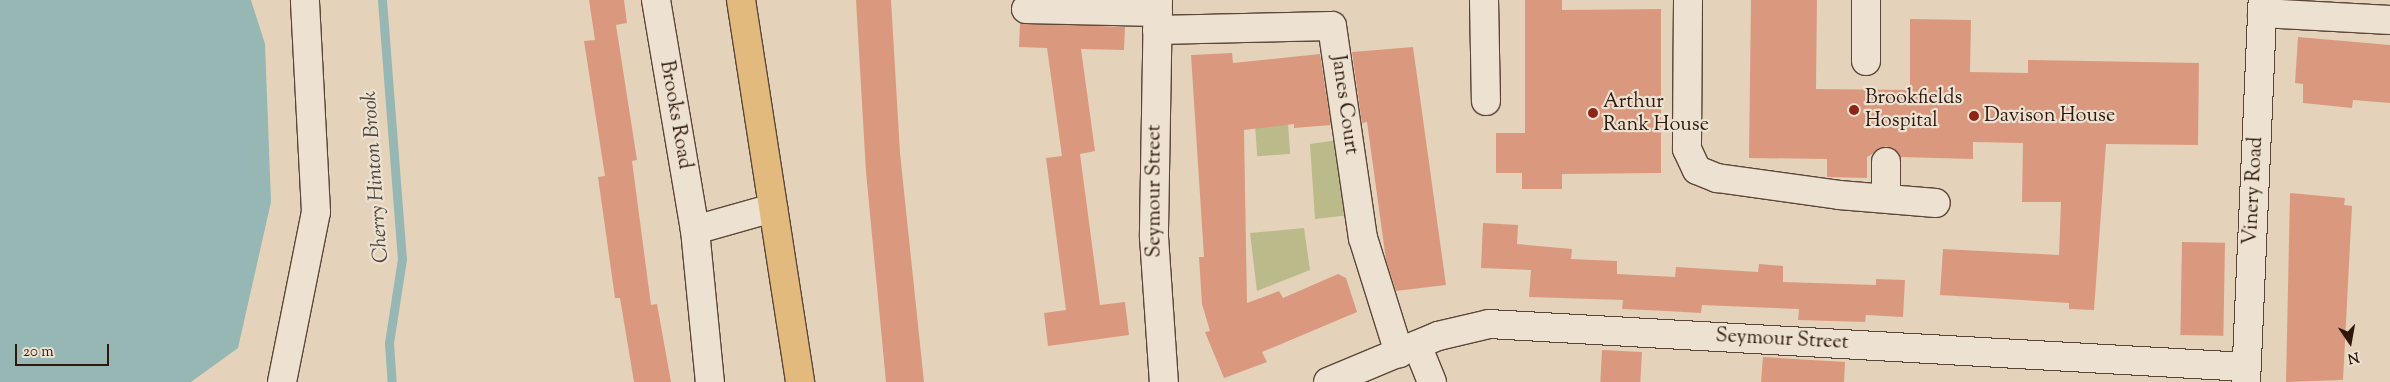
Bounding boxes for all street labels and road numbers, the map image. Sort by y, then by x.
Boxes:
street label: Janes Court [1325,54,1363,156]
street label: Brooks Road [654,59,696,171]
street label: Seymour Street [1143,124,1167,258]
street label: Vinery Road [2239,136,2269,246]
street label: Seymour Street [1715,325,1849,355]

